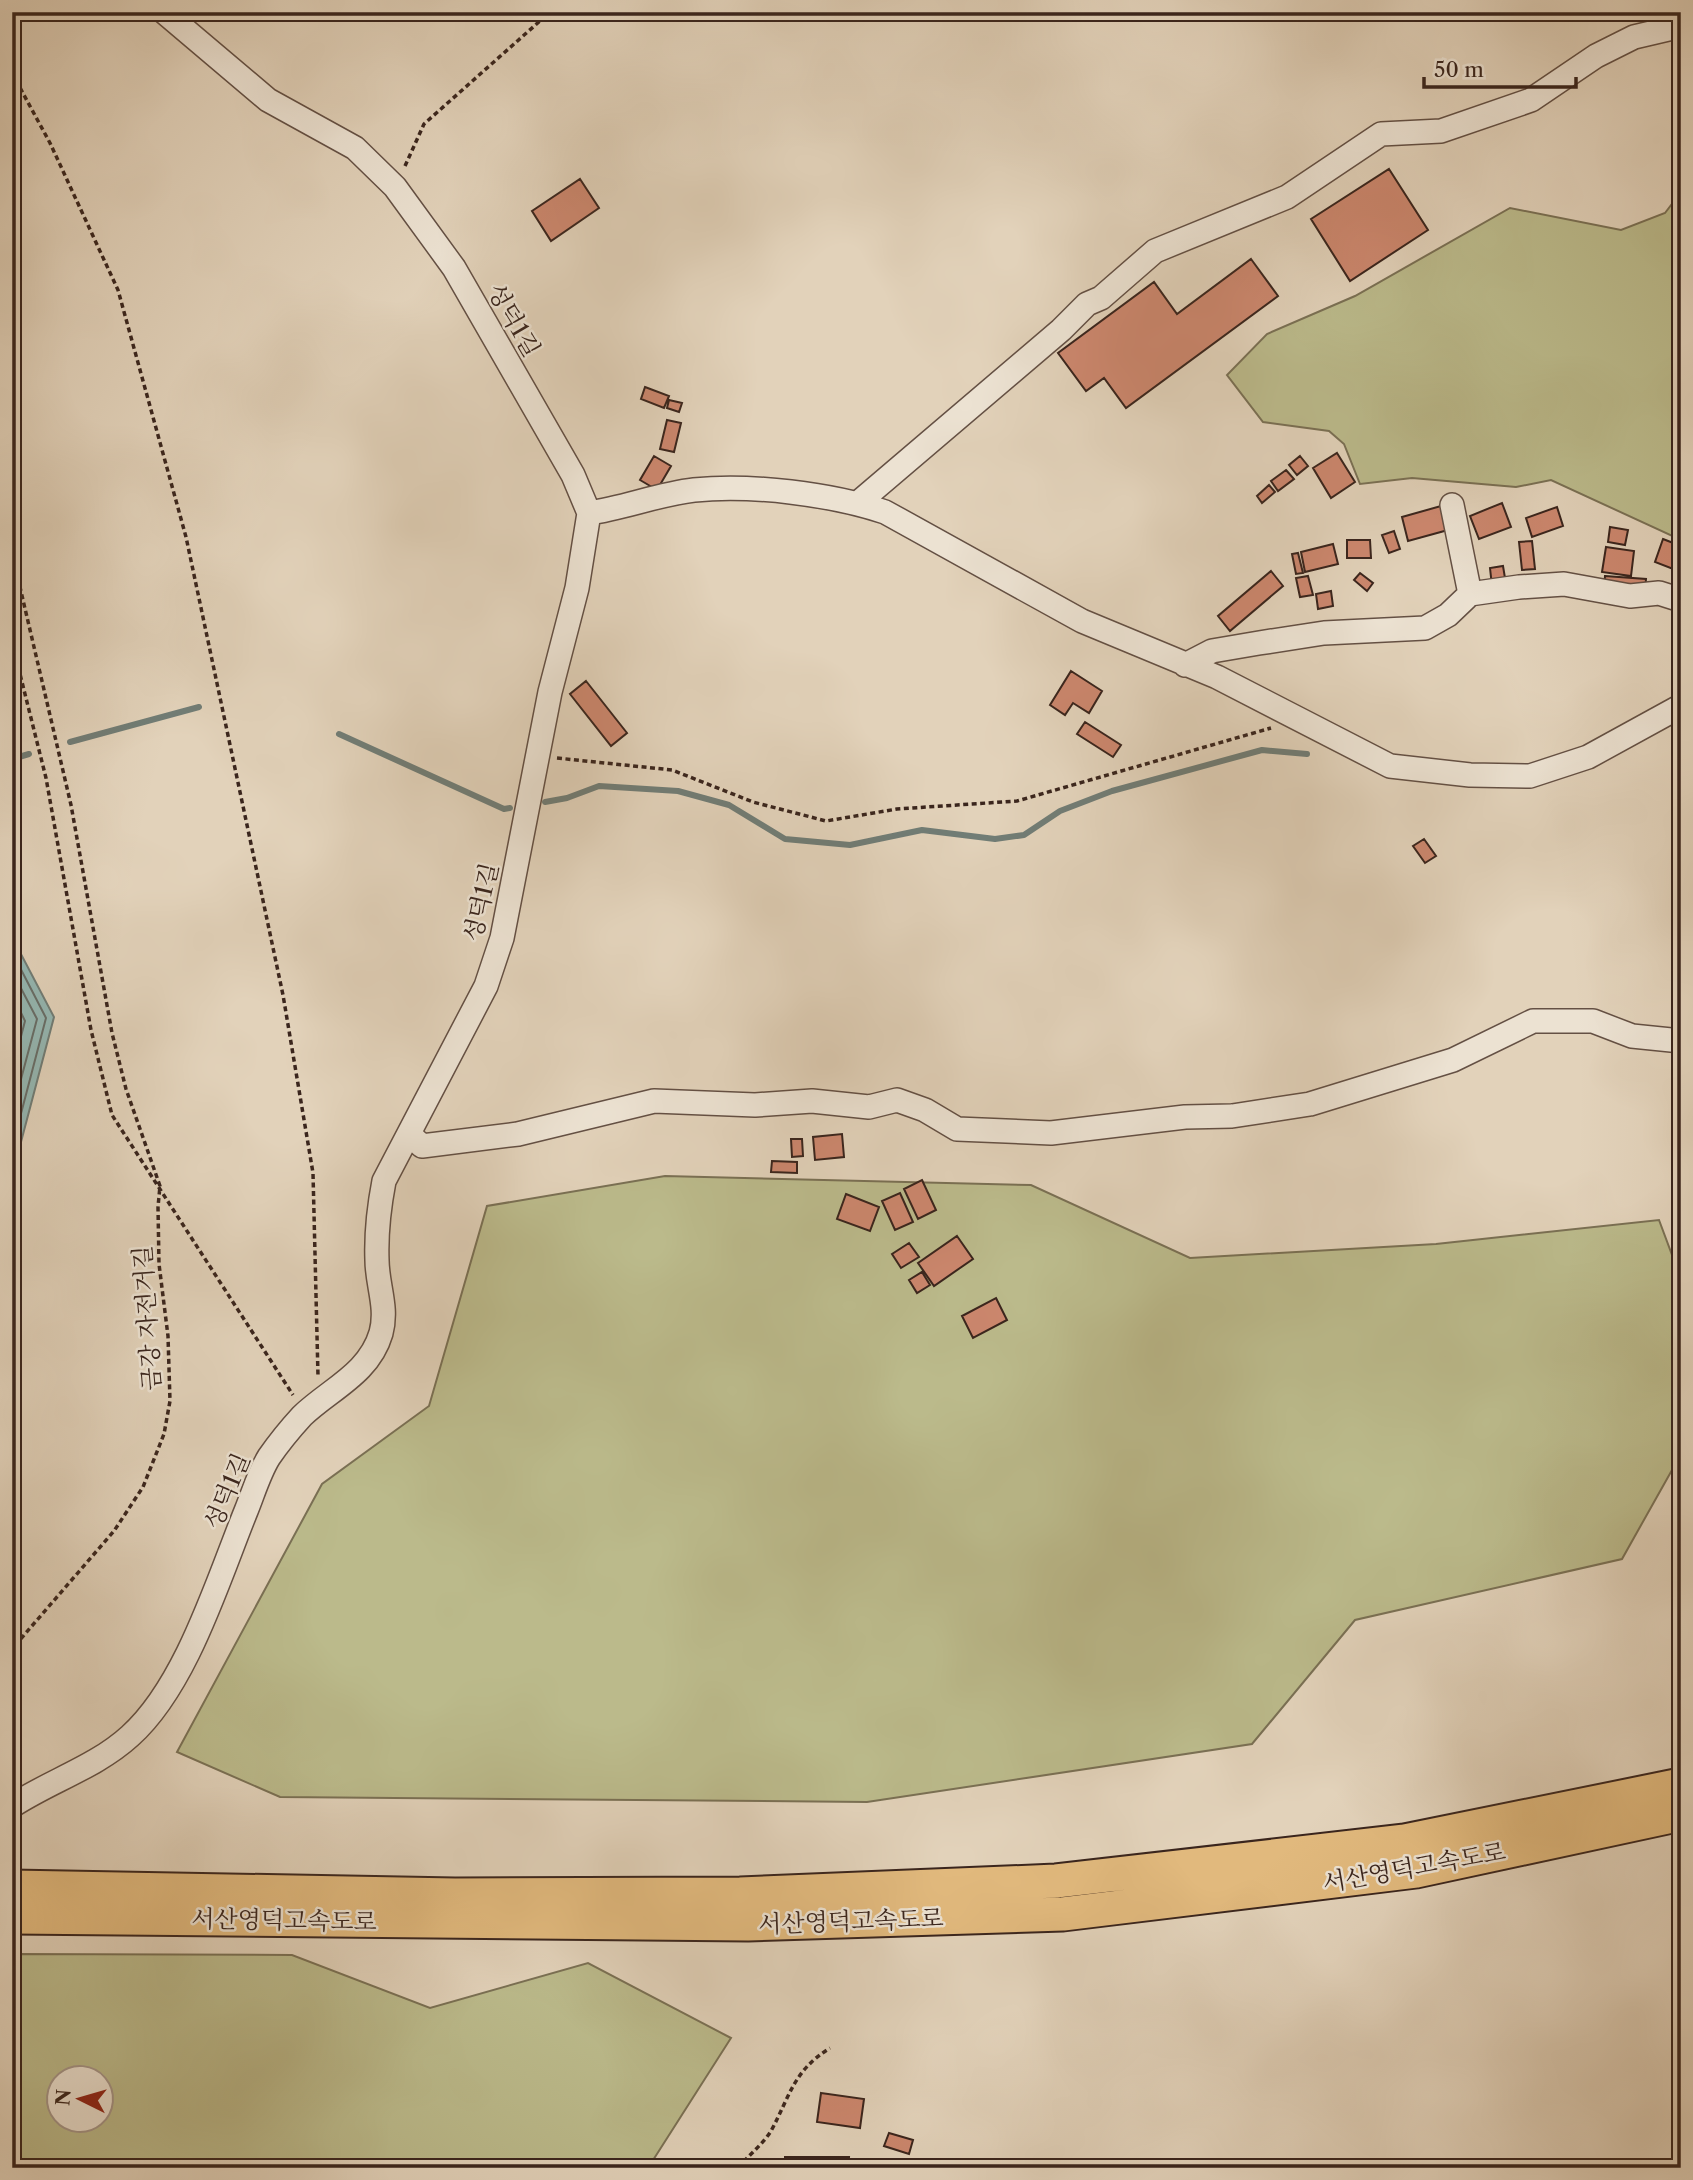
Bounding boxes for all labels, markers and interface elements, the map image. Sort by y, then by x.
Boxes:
scale bar [1424,46,1576,90]
text: 50 m [1434,57,1484,82]
street label: 성덕1길 [482,278,546,362]
street label: 성덕1길 [458,860,504,944]
street label: 금강 자전거길 [127,1244,167,1392]
street label: 성덕1길 [198,1449,256,1533]
street label: 서산영덕고속도로 [1320,1837,1508,1897]
street label: 서산영덕고속도로 [758,1903,944,1939]
street label: 서산영덕고속도로 [191,1904,377,1936]
north arrow [46,2064,116,2134]
text: N [51,2088,76,2107]

